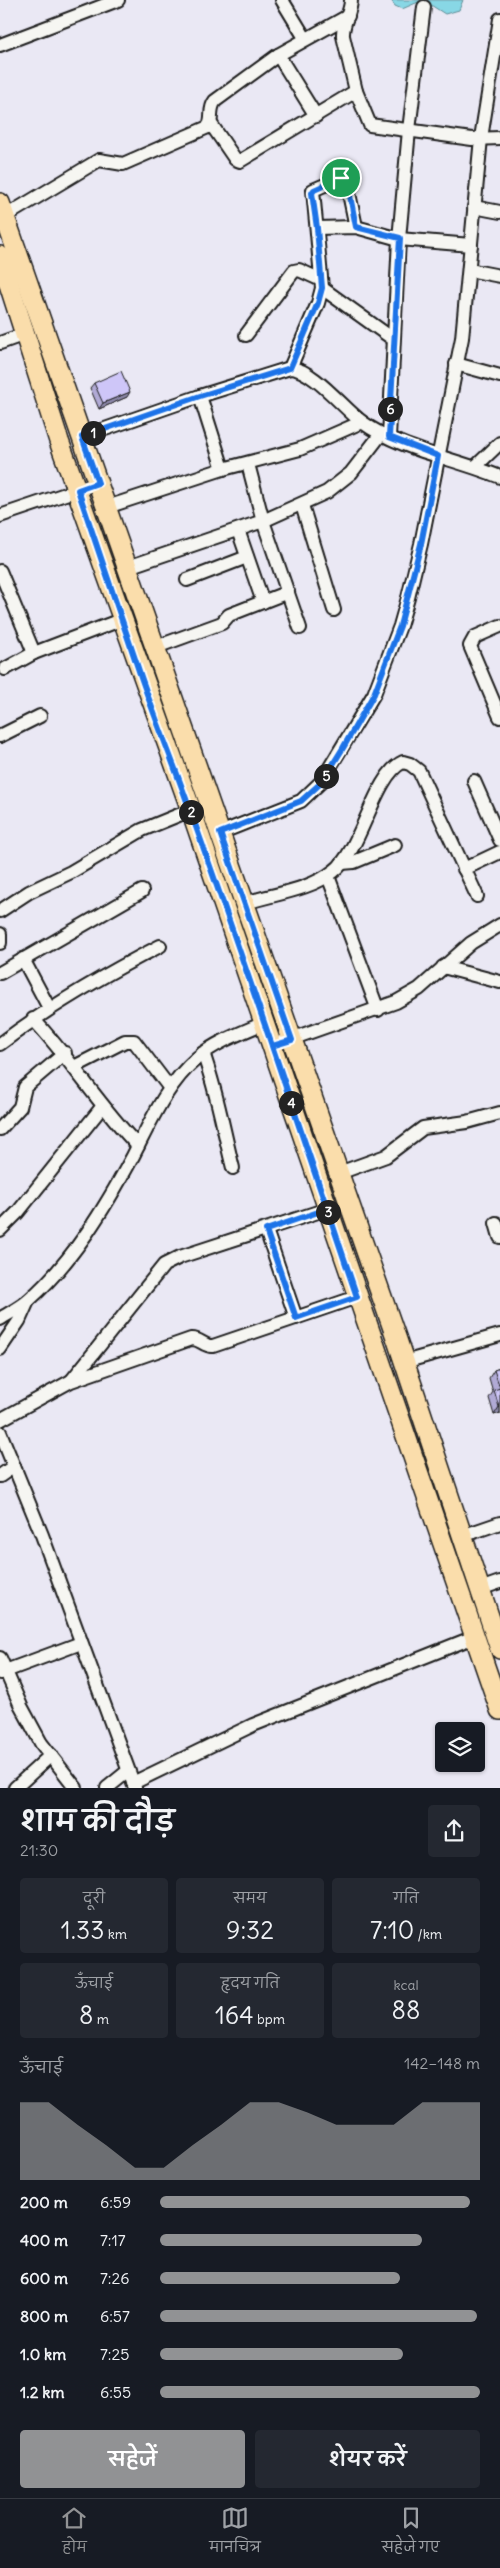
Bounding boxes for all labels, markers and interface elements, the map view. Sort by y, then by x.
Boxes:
pin [320,157,362,199]
icon: arrive [327,164,355,192]
pin: 6 [378,396,402,422]
text: 6 [386,400,395,418]
pin: 1 [80,420,106,446]
text: 1 [91,424,96,442]
pin: 5 [314,764,338,788]
text: 5 [322,767,331,785]
pin: 2 [178,800,204,824]
text: 2 [188,803,195,821]
pin: 4 [278,1090,304,1116]
text: 4 [287,1094,296,1112]
pin: 3 [316,1200,340,1224]
text: 3 [325,1203,332,1221]
map controls [435,1722,485,1772]
button: layers [435,1722,485,1772]
text: शाम की दौड़ [20,1803,175,1839]
button: share [428,1805,480,1857]
text: 21:30 [20,1840,58,1860]
text: दूरी [83,1889,105,1907]
text: समय [233,1889,267,1907]
text: गति [393,1889,419,1907]
text: 1.33 [61,1914,104,1946]
text: 9:32 [226,1914,274,1946]
text: 7:10 [370,1914,414,1946]
text: km [104,1925,127,1943]
text: /km [414,1925,442,1943]
text: ऊँचाई [75,1974,113,1992]
text: हृदय गति [220,1974,280,1992]
text: kcal [393,1976,419,1994]
text: 88 [392,1994,420,2026]
text: 8 [79,1999,93,2031]
text: 164 [215,1999,254,2031]
text: m [93,2010,109,2028]
text: bpm [254,2010,285,2028]
text: 142–148 m [404,2053,480,2073]
text: ऊँचाई [20,2057,63,2077]
text: 200 m [20,2192,68,2212]
text: 6:59 [100,2192,131,2212]
text: 400 m [20,2230,68,2250]
text: 7:17 [100,2230,126,2250]
text: 600 m [20,2268,68,2288]
text: 7:26 [100,2268,129,2288]
text: 800 m [20,2306,68,2326]
text: 6:57 [100,2306,130,2326]
text: 1.0 km [20,2344,66,2364]
text: 7:25 [100,2344,129,2364]
text: 1.2 km [20,2382,64,2402]
text: 6:55 [100,2382,131,2402]
button: सहेजें [20,2430,245,2488]
button: शेयर करें [255,2430,480,2488]
tab: होम [60,2504,88,2563]
tab: मानचित्र [209,2504,261,2563]
tab: सहेजे गए [382,2504,440,2563]

